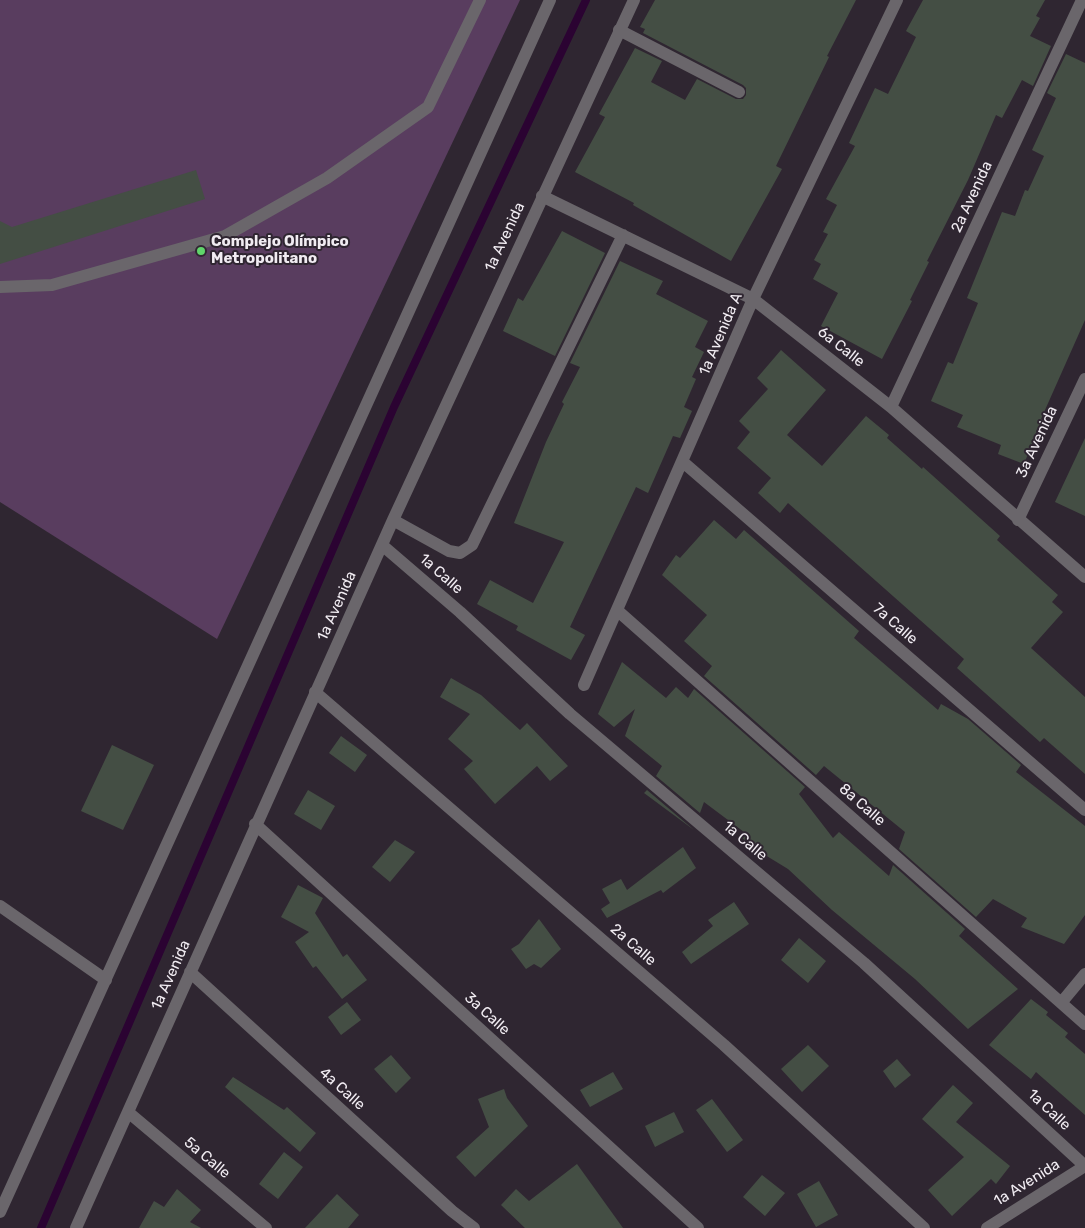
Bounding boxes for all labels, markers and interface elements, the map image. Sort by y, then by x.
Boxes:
street label: 2a Avenida [948,158,996,236]
street label: 1a Avenida [481,200,529,274]
place label: Complejo Olímpico Metropolitano [211,233,349,268]
marker: Complejo Olímpico Metropolitano [195,245,207,257]
street label: 1a Avenida A [696,290,746,378]
street label: 6a Calle [814,323,868,371]
street label: 3a Avenida [1013,403,1061,481]
street label: 1a Calle [415,550,467,598]
street label: 1a Avenida [314,568,360,644]
street label: 7a Calle [869,600,921,648]
street label: 8a Calle [835,780,889,830]
street label: 1a Calle [719,817,771,865]
street label: 2a Calle [606,920,660,970]
street label: 1a Avenida [148,937,194,1013]
street label: 3a Calle [461,989,513,1039]
street label: 4a Calle [315,1064,369,1114]
street label: 1a Calle [1024,1086,1074,1134]
street label: 5a Calle [180,1133,234,1183]
street label: 1a Avenida [991,1156,1063,1210]

